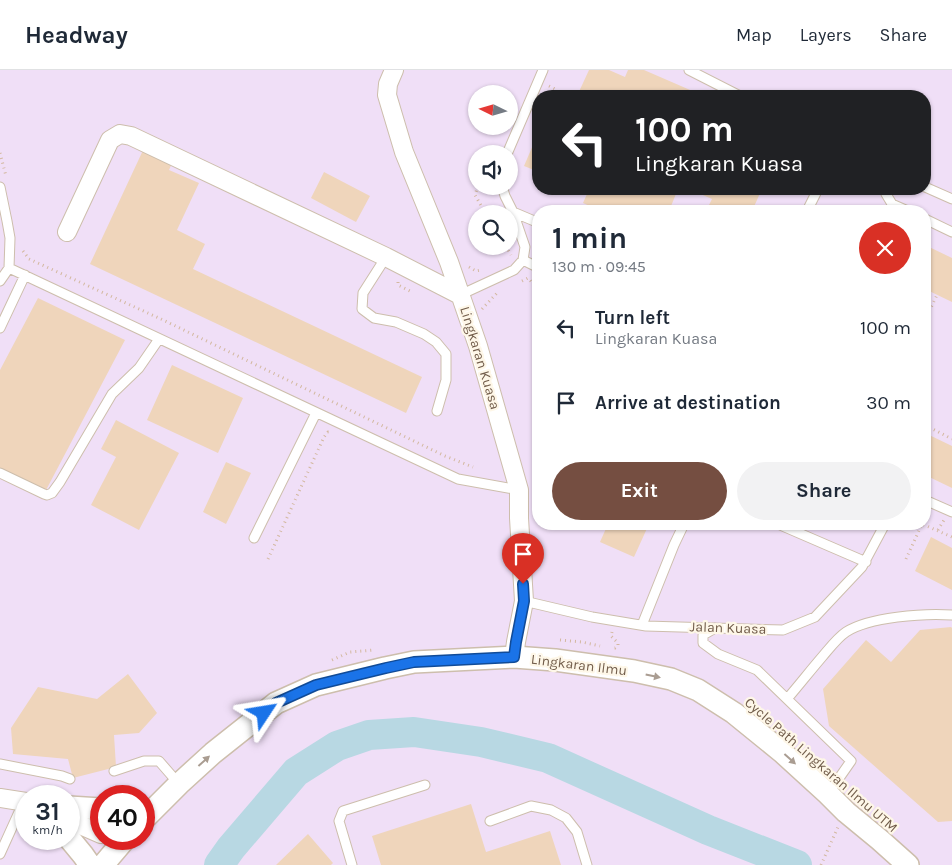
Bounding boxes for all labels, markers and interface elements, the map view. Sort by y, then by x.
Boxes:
text: Headway [25,21,128,49]
text: Map [736,24,772,46]
text: Layers [800,24,852,46]
text: Share [880,24,927,46]
north arrow [468,85,518,135]
map controls [468,85,518,255]
text: 100 m [635,109,734,150]
icon: left [552,110,617,175]
button: sound [468,145,518,195]
text: Lingkaran Kuasa [635,151,803,177]
button: search [468,205,518,255]
text: 1 min [552,220,627,256]
button: close [859,222,911,274]
text: 130 m · 09:45 [552,257,646,276]
street label: Lingkaran Kuasa [456,304,504,412]
text: Turn left [595,307,670,329]
icon: left [552,314,580,342]
text: 100 m [860,317,911,339]
text: Lingkaran Kuasa [595,329,717,348]
icon: arrive [552,389,580,417]
text: Arrive at destination [595,392,781,414]
text: 30 m [866,392,911,414]
button: Exit [552,462,727,520]
button: Share [737,462,911,520]
pin [502,533,544,584]
icon: arrive [509,540,537,568]
street label: Jalan Kuasa [689,618,767,638]
street label: Lingkaran Ilmu [530,651,628,679]
one-way arrow [646,672,662,680]
position arrow [237,686,289,738]
street label: Cycle Path Lingkaran Ilmu UTM [741,694,901,836]
one-way arrow [784,753,796,765]
one-way arrow [198,755,210,767]
speed limit sign: 40 [90,785,155,850]
text: 31 [35,797,60,826]
text: km/h [32,823,63,837]

